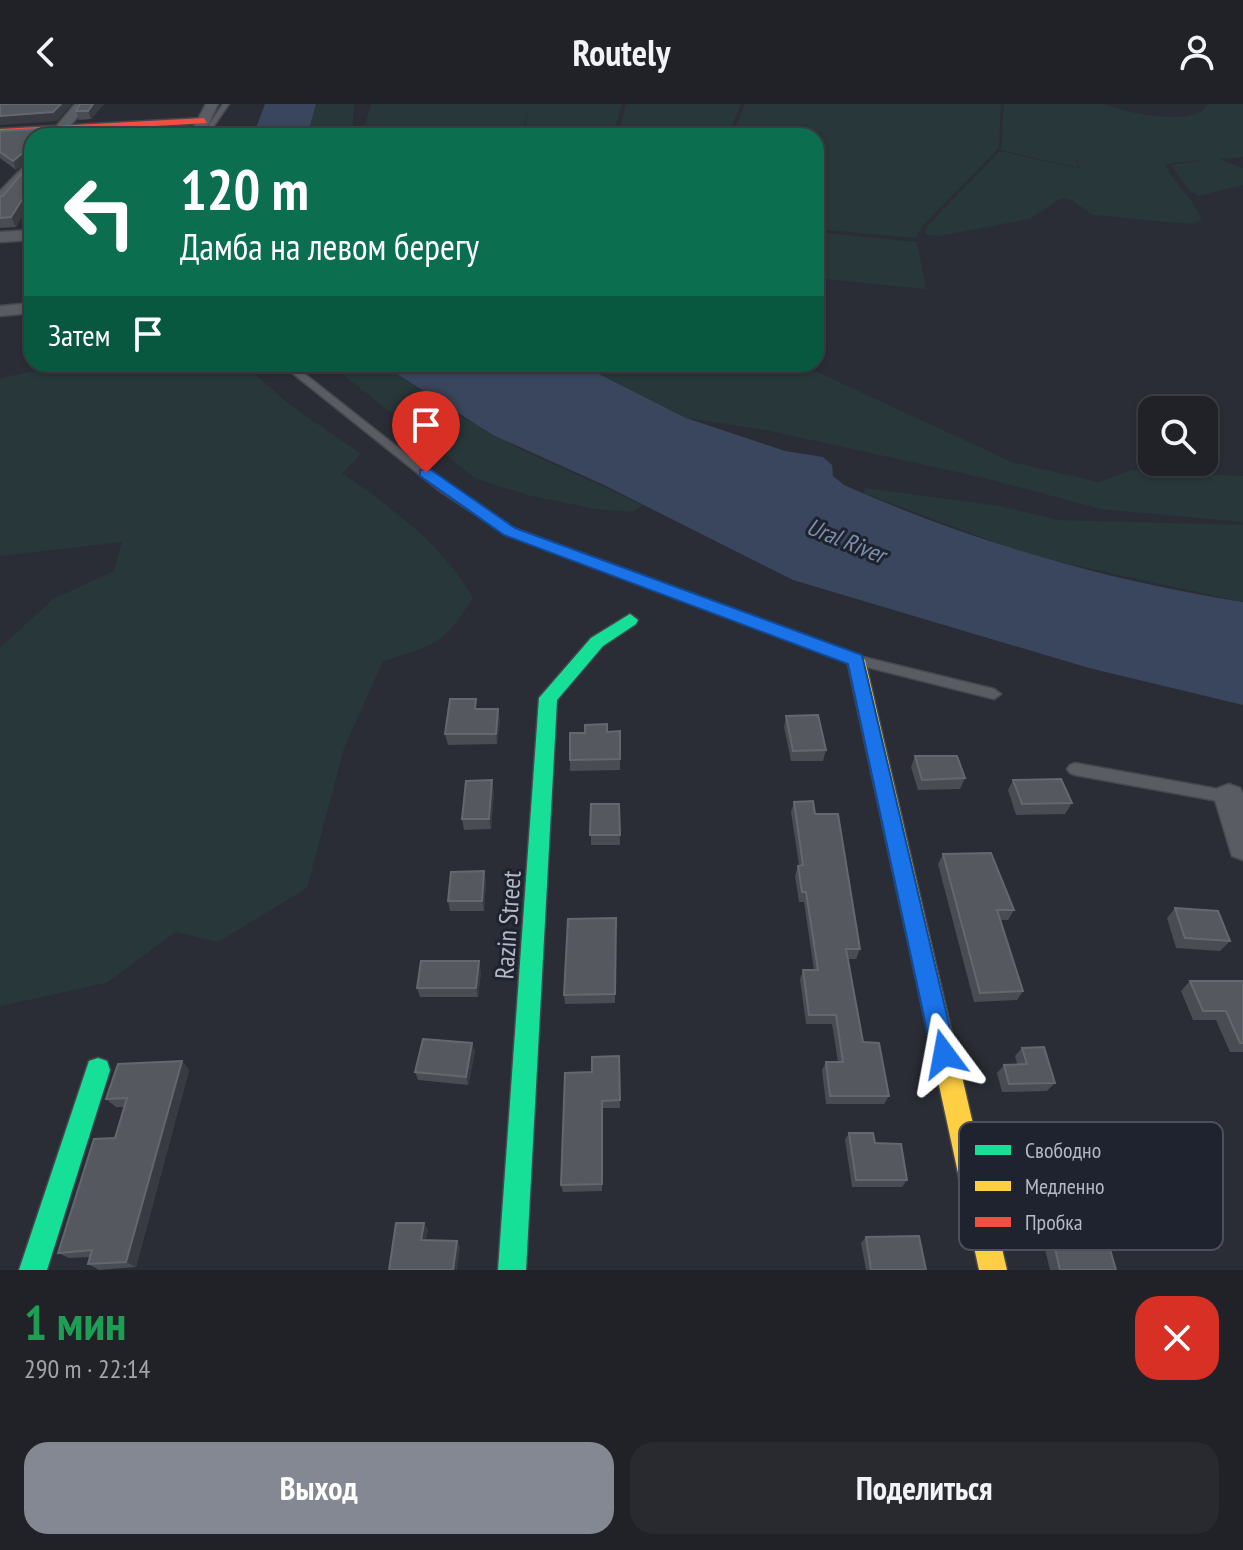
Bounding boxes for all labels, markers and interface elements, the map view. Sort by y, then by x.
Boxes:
text: Routely [573,29,670,76]
icon: back [24,30,68,74]
icon: person [1175,30,1219,74]
text: 120 m [180,153,309,225]
icon: left [48,160,152,264]
text: Дамба на левом берегу [180,223,479,270]
icon: arrive [126,312,170,356]
text: Затем [48,315,110,354]
pin [392,391,460,473]
map controls [1138,396,1218,476]
button: search [1138,396,1218,476]
icon: arrive [404,403,448,447]
water label: Ural River [802,511,893,572]
street label: Razin Street [487,870,528,980]
position arrow [902,1012,986,1096]
legend [959,1122,1223,1250]
text: Свободно [1025,1136,1101,1164]
text: Медленно [1025,1172,1104,1200]
text: Пробка [1025,1208,1082,1236]
text: 1 мин [24,1291,126,1353]
button: close [1135,1296,1219,1380]
text: 290 m · 22:14 [24,1352,150,1385]
button: Выход [24,1442,614,1534]
button: Поделиться [630,1442,1219,1534]

